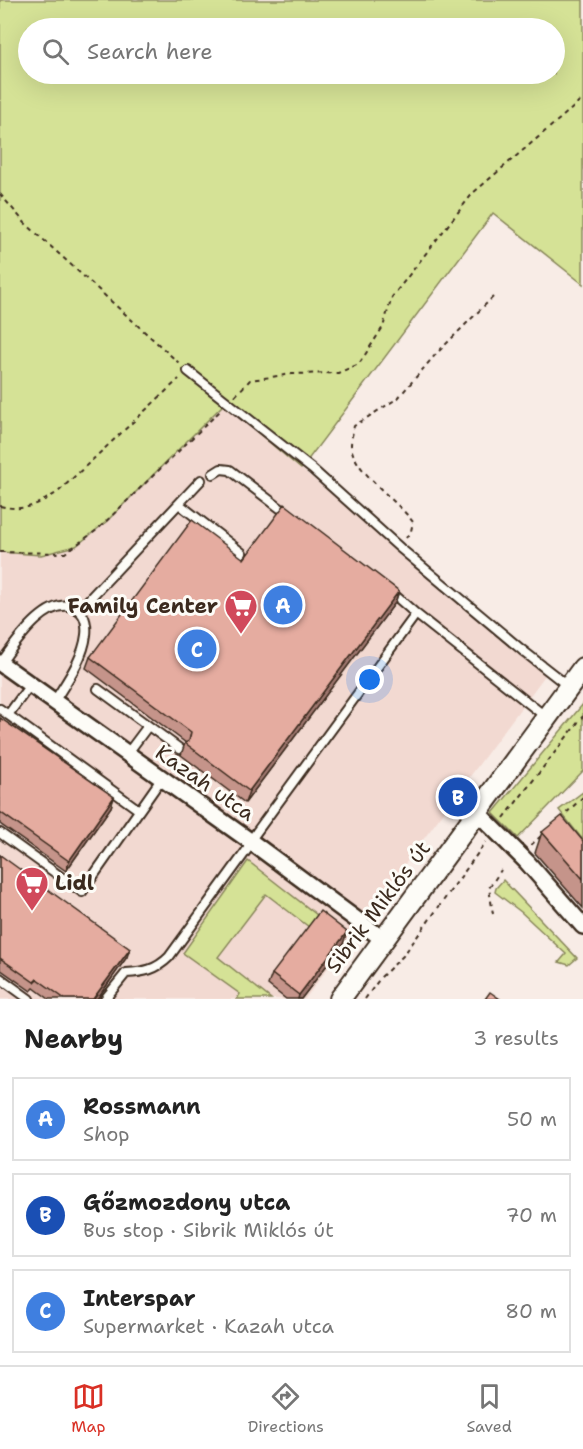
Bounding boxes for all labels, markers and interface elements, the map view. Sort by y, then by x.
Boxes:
search box [18,18,565,84]
icon: search [39,35,72,68]
text: Search here [87,37,213,66]
pin: A [264,582,302,628]
supermarket icon: Family Center [223,588,259,635]
place label: Family Center [68,592,218,620]
pin: C [178,626,216,672]
your location [355,665,384,694]
street label: Kazah utca [150,738,260,828]
pin: B [438,774,478,820]
street label: Sibrik Miklós út [319,835,437,979]
supermarket icon: Lidl [14,865,50,912]
place label: Lidl [55,869,94,897]
text: Nearby [24,1021,123,1056]
text: 3 results [473,1025,559,1051]
text: Rossmann [83,1092,201,1121]
text: A [38,1106,53,1132]
text: 50 m [507,1106,557,1132]
text: Shop [83,1121,130,1147]
text: Gőzmozdony utca [83,1188,290,1217]
text: B [39,1202,52,1228]
text: 70 m [505,1202,557,1228]
text: Bus stop · Sibrik Miklós út [83,1217,334,1243]
text: Interspar [83,1284,196,1313]
text: C [39,1298,52,1324]
text: 80 m [505,1298,557,1324]
text: Supermarket · Kazah utca [83,1313,334,1339]
tab: Map [71,1380,105,1437]
tab: Directions [248,1380,324,1437]
tab: Saved [466,1380,512,1437]

